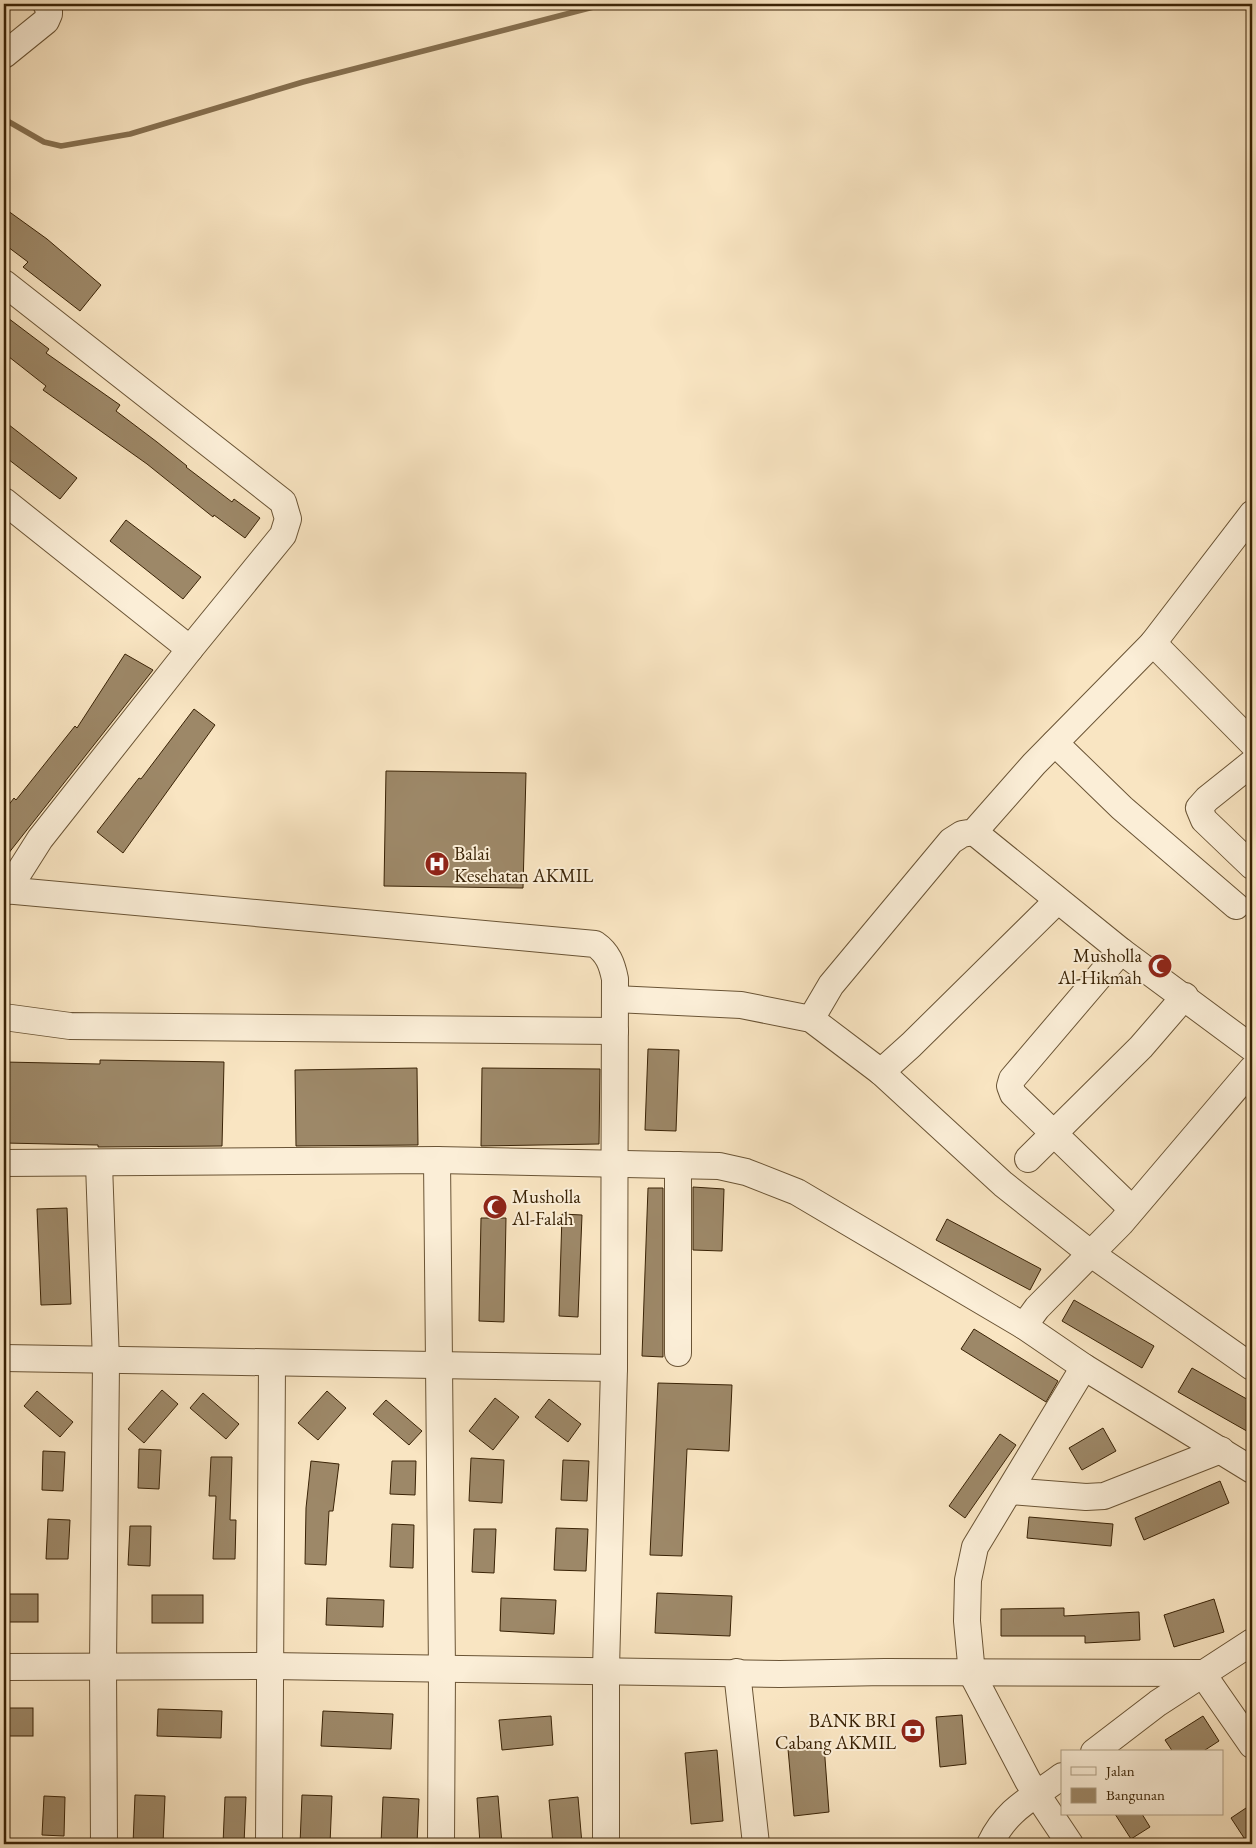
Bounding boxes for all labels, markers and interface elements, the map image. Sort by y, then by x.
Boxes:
place label: Balai Kesehatan AKMIL [454,841,593,888]
hospital icon: Balai Kesehatan AKMIL [424,851,450,877]
place label: Musholla Al-Hikmah [1057,943,1142,990]
mosque icon: Musholla Al-Hikmah [1147,953,1173,979]
place label: Musholla Al-Falah [511,1184,581,1231]
mosque icon: Musholla Al-Falah [482,1194,508,1220]
place label: BANK BRI Cabang AKMIL [775,1708,897,1755]
bank icon: BANK BRI Cabang AKMIL [900,1718,926,1744]
legend [1061,1750,1224,1816]
text: Jalan [1104,1761,1135,1780]
text: Bangunan [1106,1785,1165,1804]

